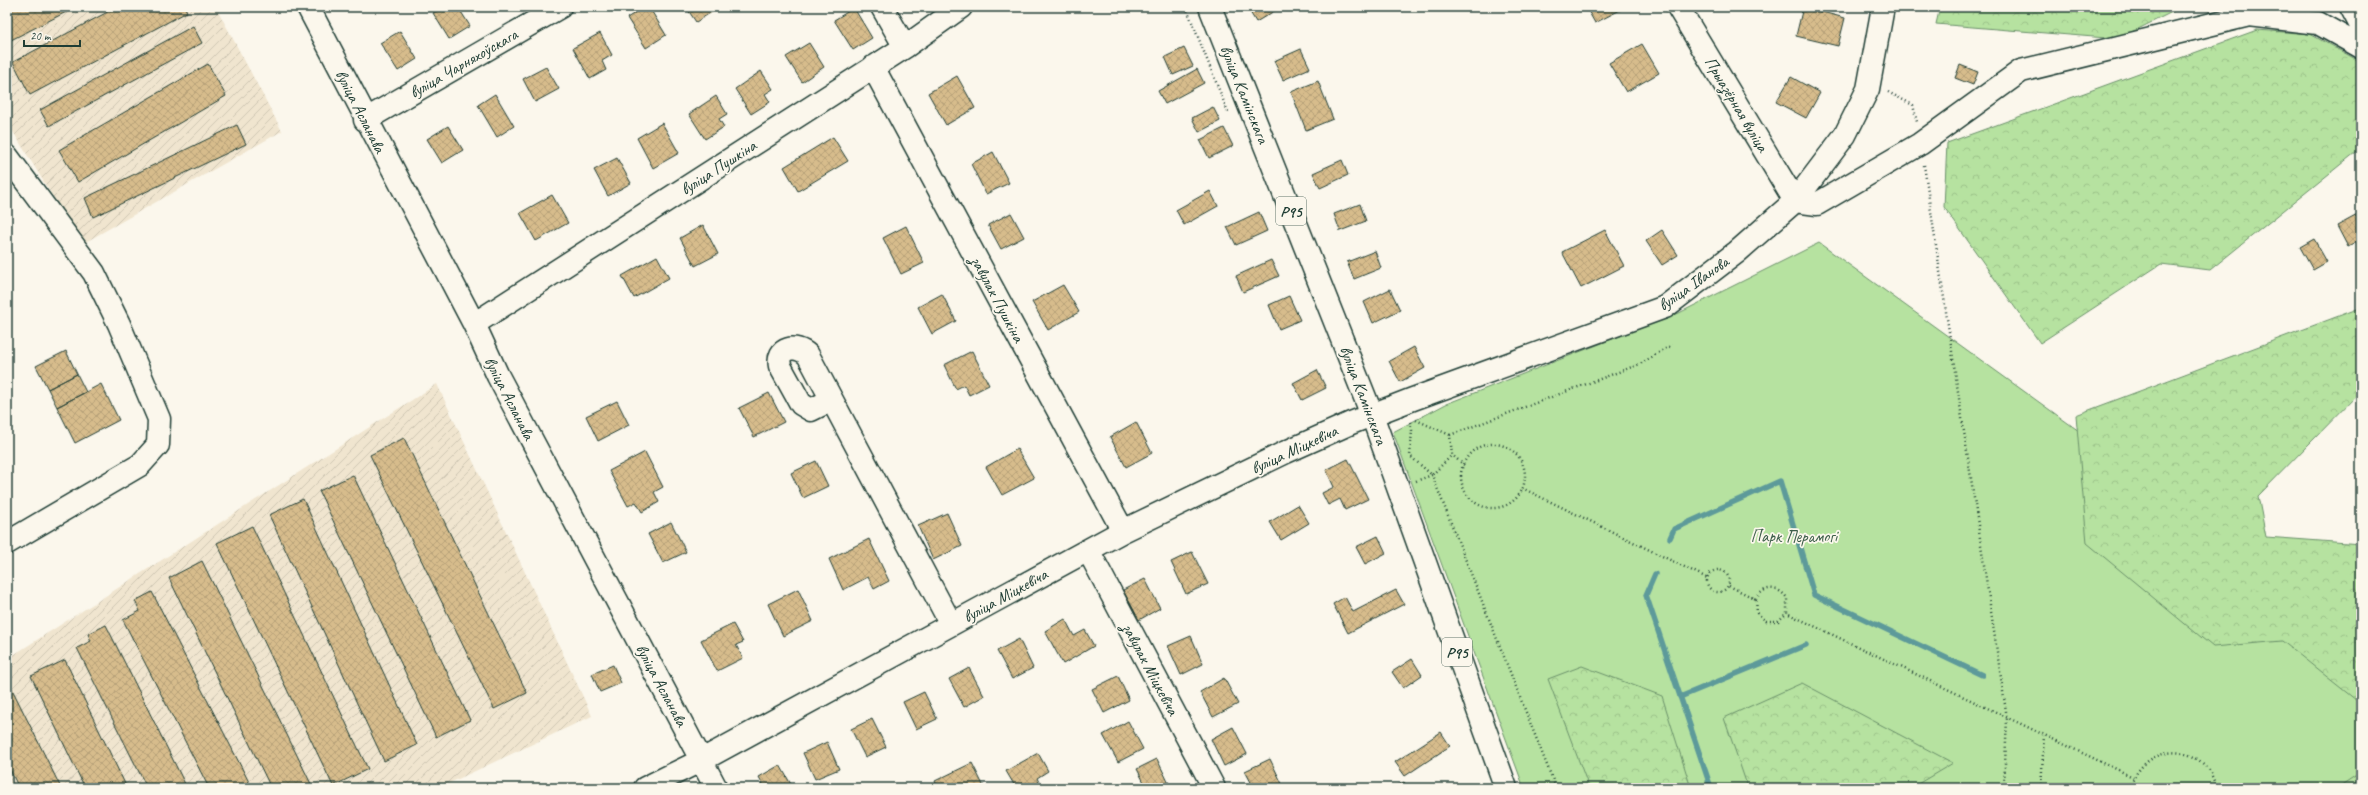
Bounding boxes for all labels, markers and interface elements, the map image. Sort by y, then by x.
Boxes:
scale bar [24,22,80,48]
street label: вуліца Чарняхоўскага [405,23,522,103]
text: 20 m [30,28,52,44]
street label: вуліца Камінскага [1215,42,1274,147]
street label: Прыазёрная вуліца [1699,53,1774,158]
street label: вуліца Асланава [331,66,391,158]
street label: вуліца Пушкіна [676,134,762,200]
road number: Р95 [1276,197,1306,225]
street label: вуліца Іванова [1654,250,1735,316]
street label: завулак Пушкіна [964,251,1030,348]
street label: вуліца Камінскага [1335,343,1392,449]
street label: вуліца Асланава [480,353,540,445]
street label: вуліца Міцкевіча [1247,420,1342,479]
park label: Парк Перамогі [1751,526,1839,547]
street label: вуліца Міцкевіча [959,563,1053,627]
street label: завулак Міцкевіча [1116,618,1184,721]
road number: Р95 [1442,638,1472,666]
street label: вуліца Асланава [631,640,693,732]

